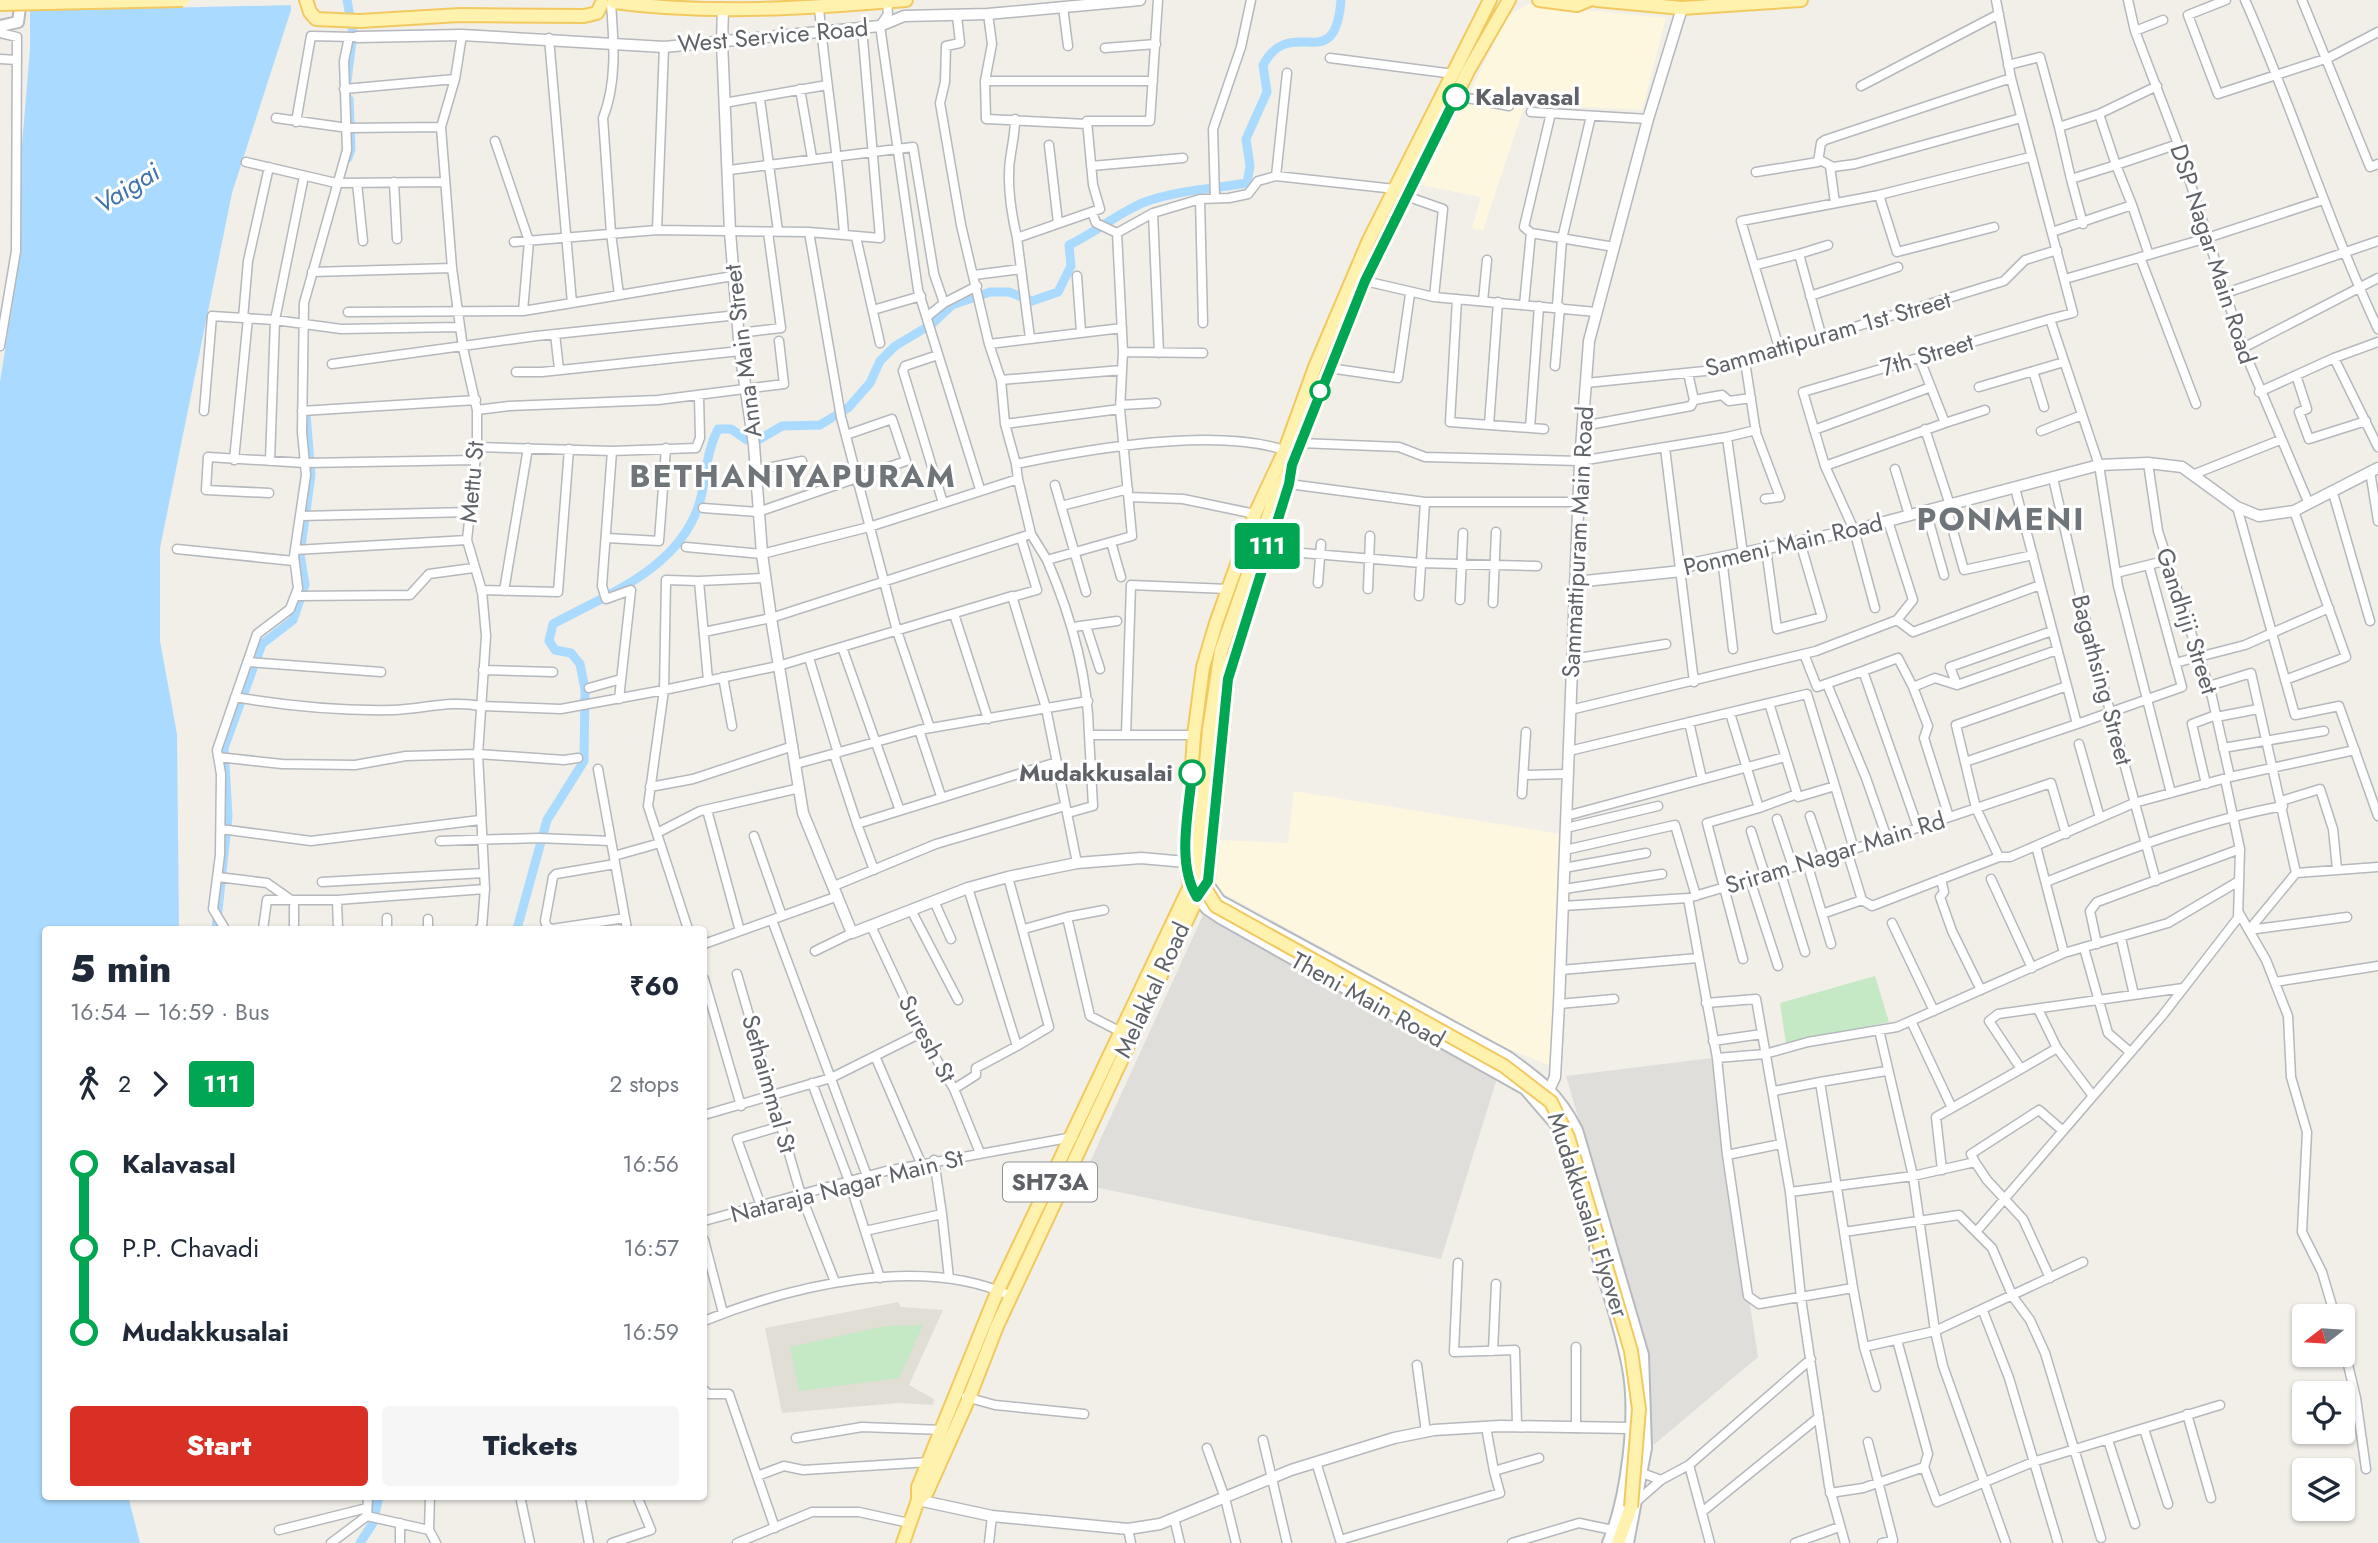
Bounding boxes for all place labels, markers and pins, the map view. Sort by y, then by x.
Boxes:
place label: Kalavasal [1475,79,1580,114]
marker: Kalavasal [1443,84,1469,110]
unlabelled marker [1310,381,1330,401]
place label: Mudakkusalai [1019,755,1173,790]
marker: Mudakkusalai [1179,760,1205,786]

